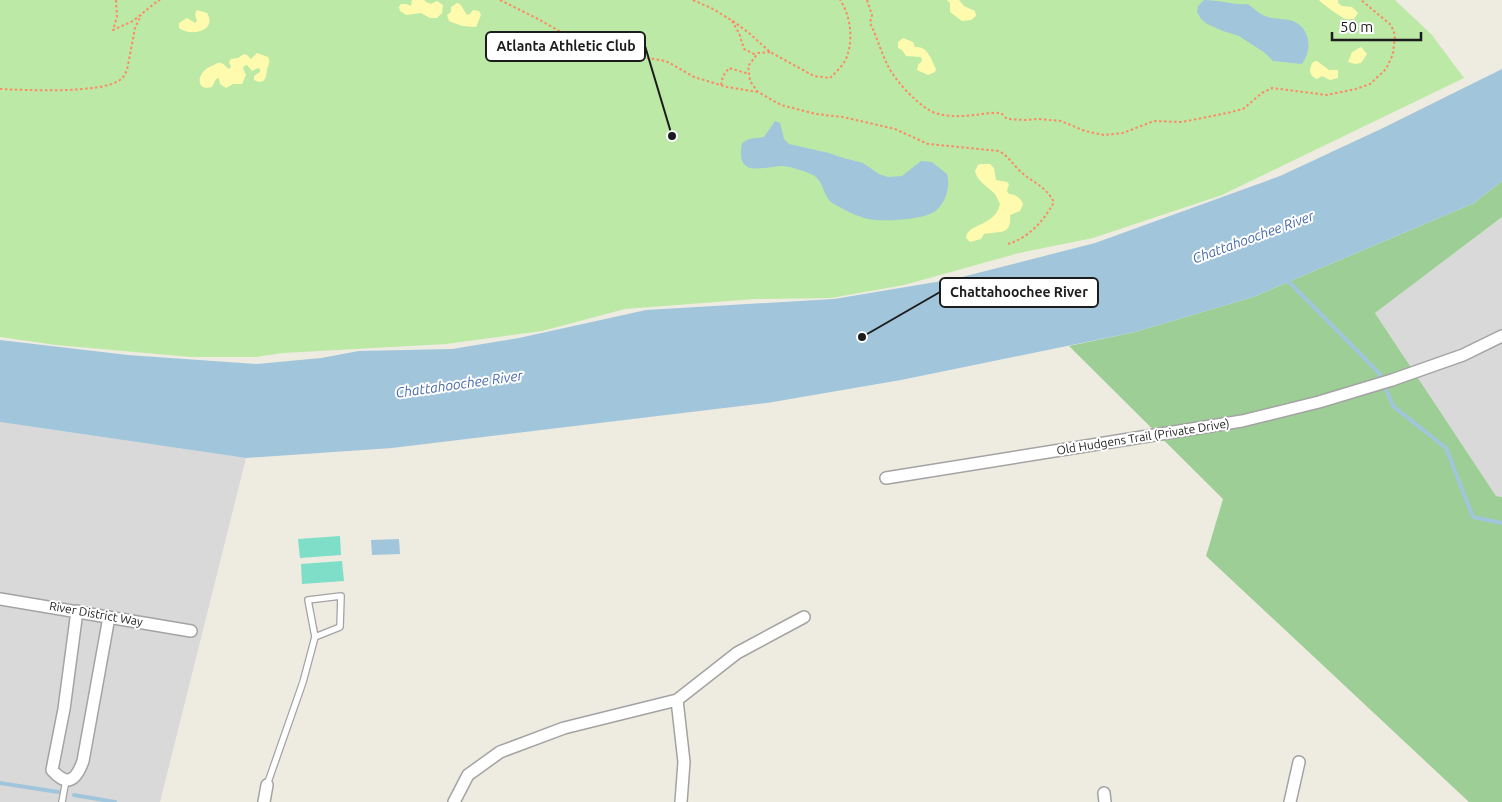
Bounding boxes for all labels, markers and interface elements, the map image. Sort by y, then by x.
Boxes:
scale bar [1332,10,1421,42]
text: 50 m [1340,18,1373,35]
callout: Atlanta Athletic Club [486,32,645,61]
text: Atlanta Athletic Club [496,38,636,54]
water label: Chattahoochee River [1190,207,1317,266]
callout: Chattahoochee River [940,278,1098,307]
text: Chattahoochee River [950,284,1088,300]
water label: Chattahoochee River [394,367,524,401]
street label: Old Hudgens Trail (Private Drive) [1055,416,1231,458]
street label: River District Way [48,599,144,628]

